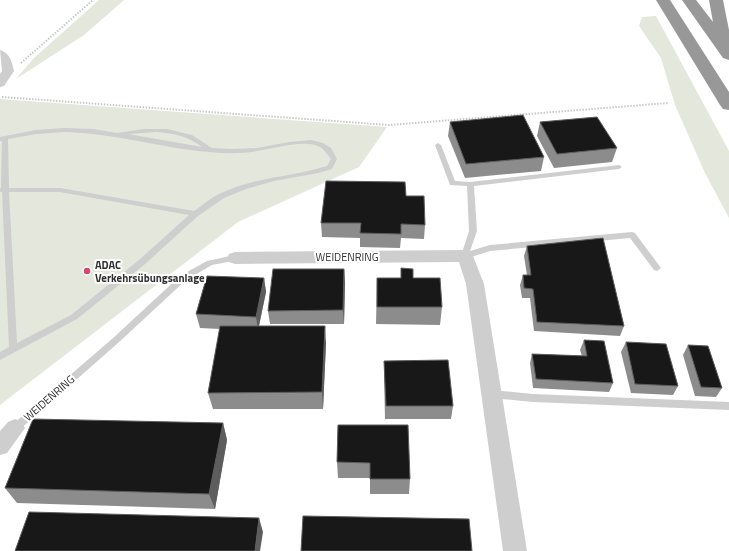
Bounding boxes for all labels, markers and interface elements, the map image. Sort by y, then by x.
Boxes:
street label: WEIDENRING [316,249,379,265]
place label: ADAC Verkehrsübungsanlage [95,257,205,286]
marker: ADAC Verkehrsübungsanlage [82,266,92,276]
street label: WEIDENRING [20,371,78,425]

